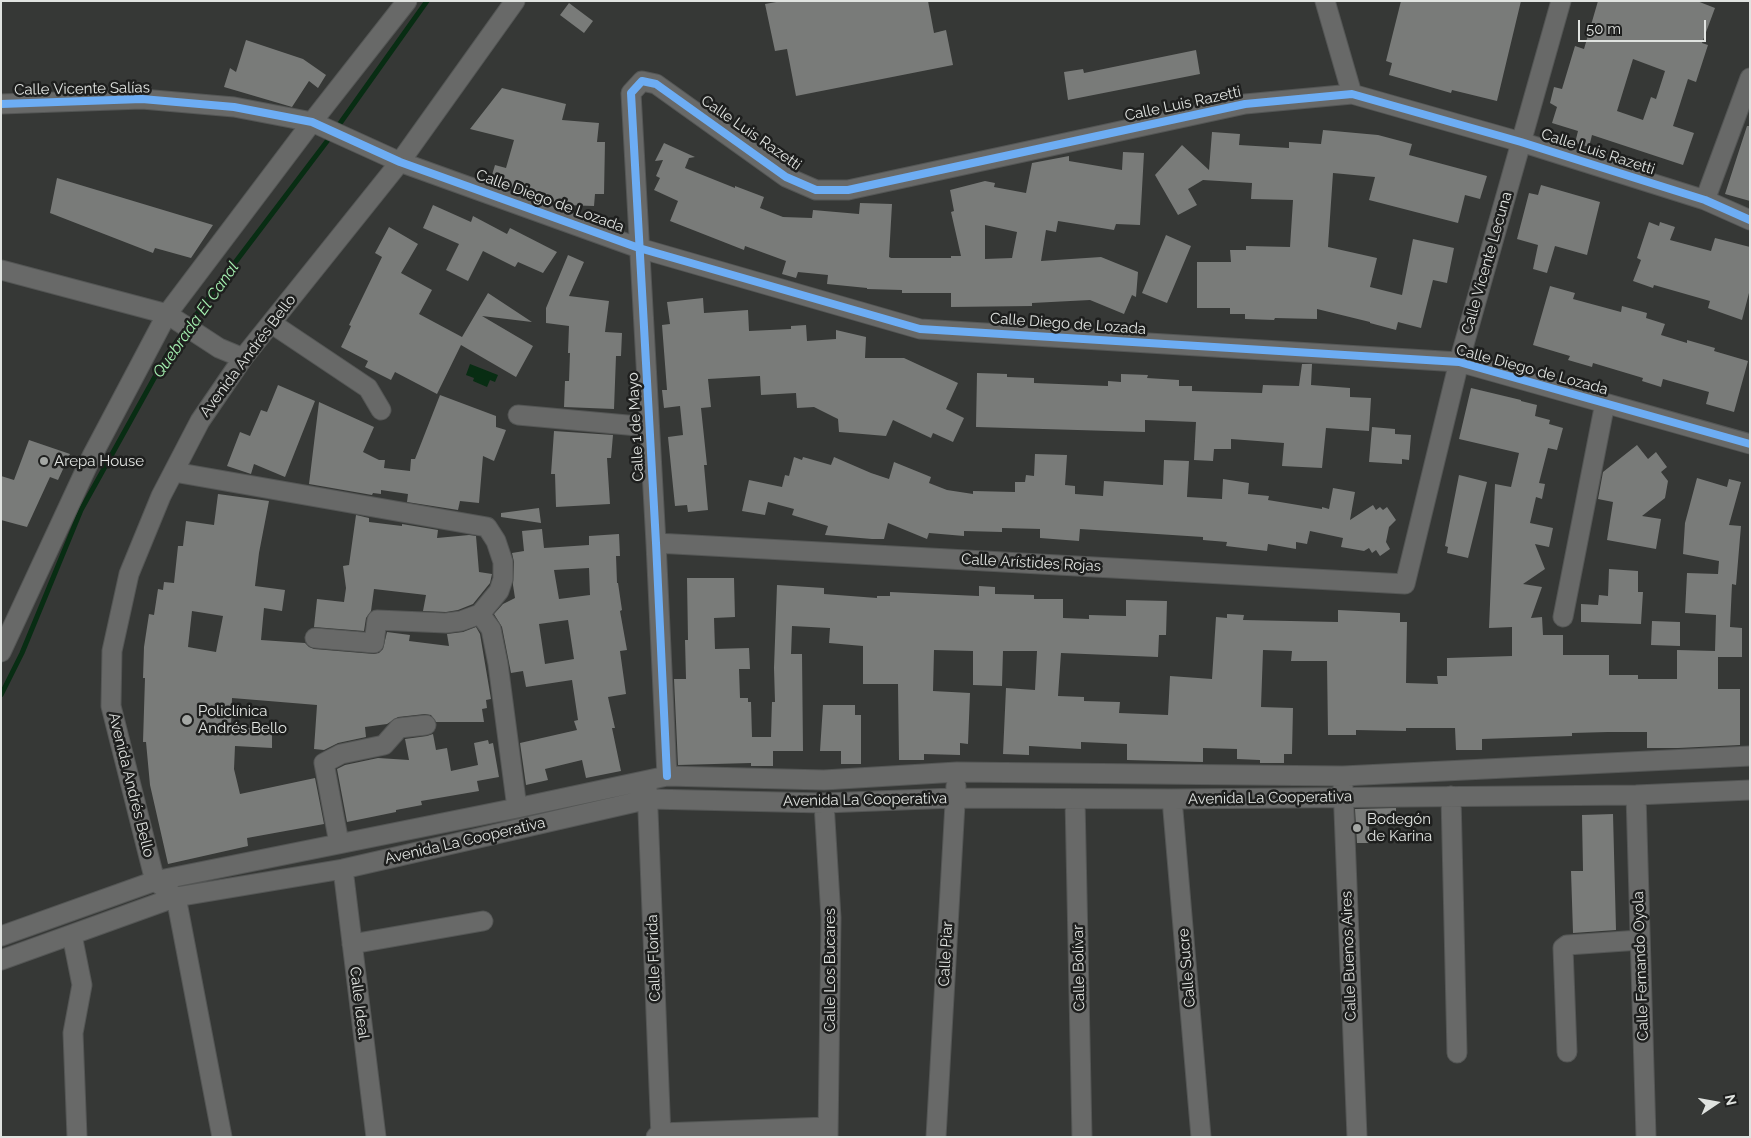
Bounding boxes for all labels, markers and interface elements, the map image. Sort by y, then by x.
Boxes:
scale bar [1581,10,1708,42]
text: 50 m [1586,20,1621,38]
street label: Calle Vicente Salías [14,79,150,99]
street label: Calle Luis Razetti [1123,83,1243,125]
street label: Calle Luis Razetti [697,92,805,174]
street label: Calle Luis Razetti [1539,125,1657,179]
street label: Calle Diego de Lozada [473,166,627,236]
street label: Calle Vicente Lecuna [1458,190,1516,336]
water label: Quebrada El Canal [149,258,243,382]
street label: Avenida Andrés Bello [196,291,300,421]
street label: Calle Diego de Lozada [989,310,1147,338]
street label: Calle Diego de Lozada [1454,341,1610,399]
street label: Calle 1 de Mayo [624,372,648,482]
place label: Arepa House [54,452,144,470]
marker: Arepa House [38,455,50,467]
street label: Calle Arístides Rojas [961,550,1101,576]
place label: Policlínica Andrés Bello [198,702,287,737]
street label: Avenida Andrés Bello [104,711,158,859]
marker: Policlínica Andrés Bello [180,713,194,727]
street label: Avenida La Cooperativa [1188,788,1352,808]
street label: Avenida La Cooperativa [783,790,947,810]
place label: Bodegón de Karina [1367,810,1432,845]
street label: Avenida La Cooperativa [383,814,547,868]
marker: Bodegón de Karina [1351,822,1363,834]
street label: Calle Buenos Aires [1338,891,1360,1021]
street label: Calle Fernando Oyola [1629,891,1653,1041]
street label: Calle Los Bucares [821,908,839,1032]
street label: Calle Florida [643,914,665,1002]
street label: Calle Piar [935,921,957,987]
street label: Calle Bolívar [1069,924,1089,1012]
street label: Calle Sucre [1175,928,1199,1008]
street label: Calle Ideal [346,966,372,1040]
north arrow [1691,1078,1741,1128]
text: N [1722,1093,1740,1107]

